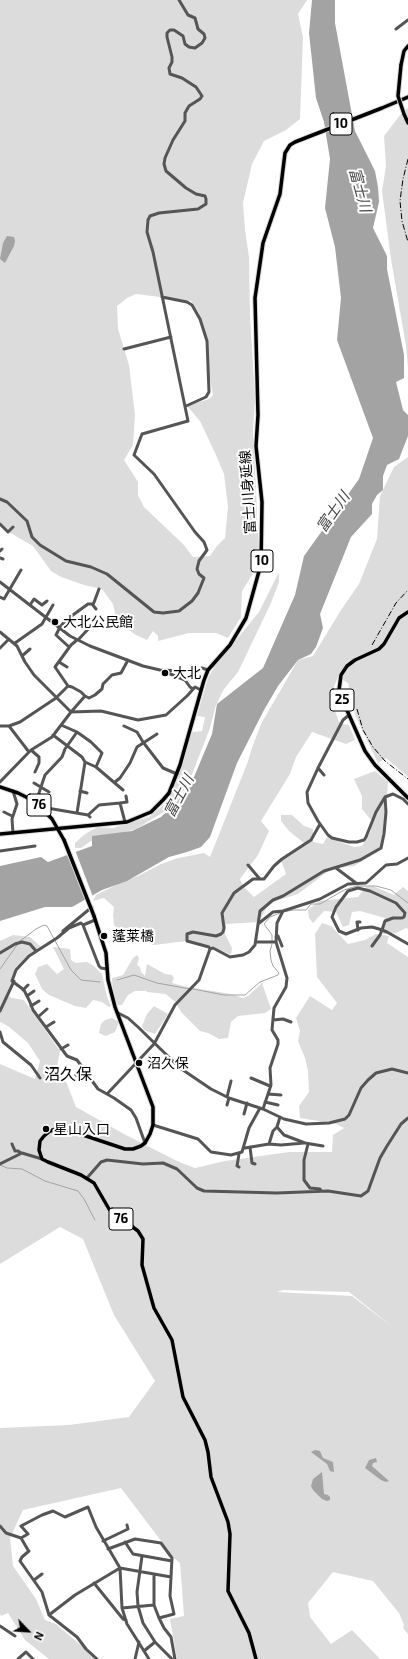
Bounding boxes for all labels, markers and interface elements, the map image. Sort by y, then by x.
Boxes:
road number: 10 [330,113,352,135]
water label: 富士川 [345,166,375,214]
street label: 富士川身延線 [237,450,259,534]
water label: 富士川 [313,488,353,536]
road number: 10 [251,550,273,572]
place label: 大北公民館 [63,614,133,630]
marker: 大北公民館 [50,617,60,627]
place label: 大北 [173,665,201,681]
marker: 大北 [160,668,170,678]
road number: 25 [330,689,354,711]
water label: 富士川 [160,772,198,820]
road number: 76 [27,794,51,816]
place label: 蓬莱橋 [112,928,154,944]
marker: 蓬莱橋 [99,931,109,941]
place label: 沼久保 [147,1055,189,1071]
marker: 沼久保 [134,1058,144,1068]
district label: 沼久保 [44,1065,92,1085]
place label: 星山入口 [54,1121,110,1137]
marker: 星山入口 [41,1124,51,1134]
road number: 76 [109,1208,133,1230]
north arrow [8,1611,48,1651]
text: N [32,1630,47,1643]

